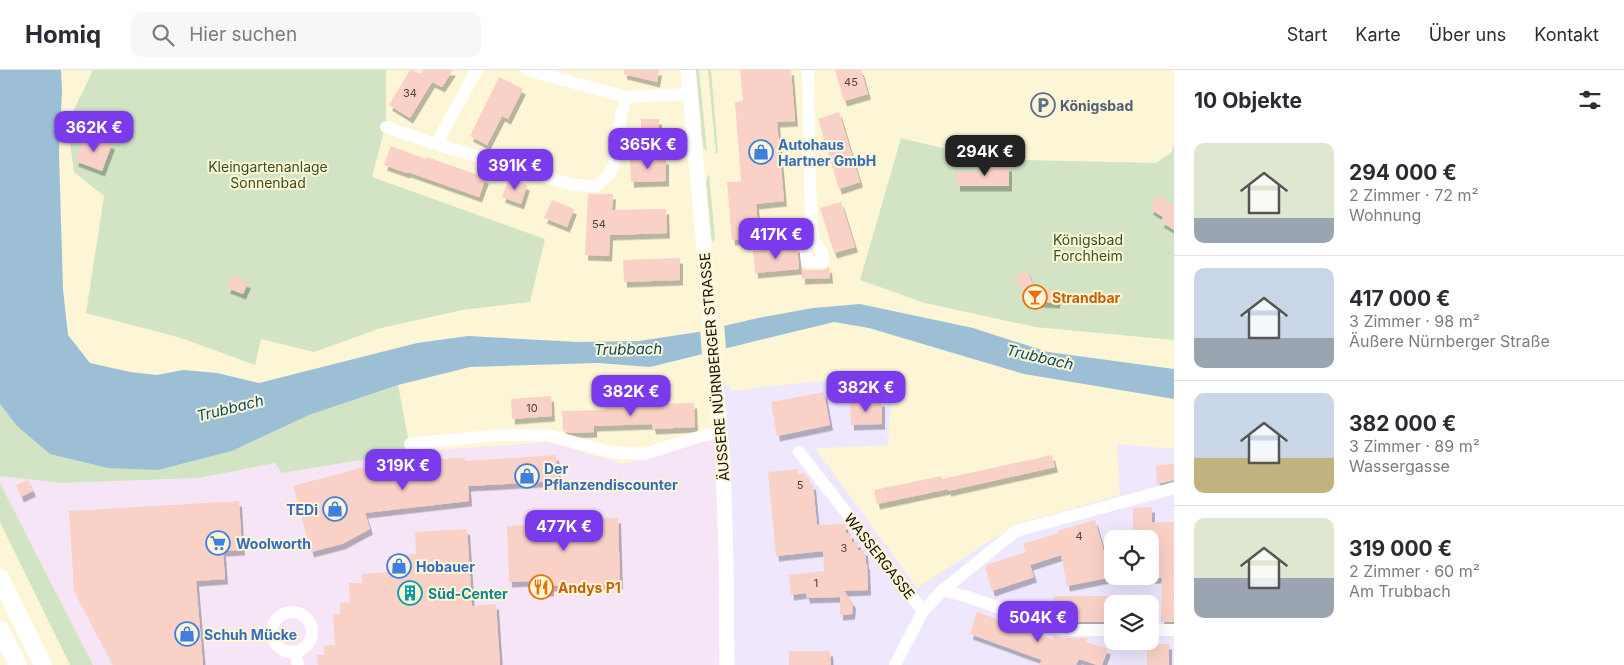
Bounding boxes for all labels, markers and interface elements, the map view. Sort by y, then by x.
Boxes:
search box [131,12,481,57]
text: Homiq [25,20,101,49]
icon: search [149,21,177,49]
text: Hier suchen [189,23,297,46]
text: Start [1287,24,1327,45]
text: Karte [1355,24,1401,45]
text: Über uns [1429,24,1506,45]
text: Kontakt [1534,24,1599,45]
house number: 45 [844,75,858,89]
house number: 34 [403,86,417,100]
icon: filters [1576,86,1604,114]
text: 10 Objekte [1194,88,1302,113]
parking icon: Königsbad [1030,92,1056,118]
place label: Königsbad [1060,97,1133,114]
pin: 362K € [53,111,135,153]
text: 362K € [65,117,123,137]
pin: 365K € [607,128,689,170]
text: 365K € [619,134,677,154]
pin: 294K € [944,134,1026,177]
place label: Autohaus Hartner GmbH [778,136,876,169]
shop icon: Autohaus Hartner GmbH [748,139,774,165]
text: 294K € [956,141,1014,161]
pin: 391K € [474,148,556,191]
text: 391K € [488,155,542,175]
park label: Kleingartenanlage Sonnenbad [208,158,328,191]
text: 294 000 € [1349,160,1457,185]
icon: home [1234,163,1294,223]
text: 2 Zimmer · 72 m² [1349,185,1479,205]
text: Wohnung [1349,205,1421,225]
house number: 54 [592,217,606,231]
pin: 417K € [735,218,817,260]
text: 417K € [750,224,802,244]
park label: Königsbad Forchheim [1053,231,1123,264]
street label: ÄUSSERE NÜRNBERGER STRASSE [696,252,732,482]
bar icon: Strandbar [1022,284,1048,310]
text: 417 000 € [1349,286,1450,311]
icon: home [1234,288,1294,348]
place label: Strandbar [1052,289,1121,306]
text: 3 Zimmer · 98 m² [1349,311,1480,331]
text: Äußere Nürnberger Straße [1349,331,1550,351]
water label: Trubbach [594,339,662,359]
water label: Trubbach [1005,340,1076,374]
pin: 382K € [825,370,907,413]
pin: 382K € [590,374,672,417]
text: 382K € [837,377,895,397]
text: 382K € [602,381,660,401]
water label: Trubbach [195,390,266,425]
house number: 10 [526,401,538,415]
text: 382 000 € [1349,411,1456,436]
icon: home [1234,413,1294,473]
text: 3 Zimmer · 89 m² [1349,436,1480,456]
pin: 319K € [362,448,444,491]
text: 319K € [376,455,430,475]
text: Wassergasse [1349,456,1450,476]
place label: Der Pflanzendiscounter [544,460,678,493]
shop icon: Der Pflanzendiscounter [514,463,540,489]
house number: 5 [797,478,804,492]
shop icon: TEDi [322,496,348,522]
place label: TEDi [286,501,318,518]
pin: 477K € [523,510,605,552]
street label: WASSERGASSE [841,510,919,602]
text: 477K € [536,516,592,536]
house number: 4 [1075,529,1083,543]
supermarket icon: Woolworth [205,530,231,556]
map controls [1104,530,1159,650]
button: locate [1104,530,1159,585]
place label: Woolworth [236,535,311,552]
text: 319 000 € [1349,536,1452,561]
icon: home [1234,538,1294,598]
house number: 3 [841,541,848,555]
shop icon: Hobauer [386,553,412,579]
place label: Hobauer [416,558,475,575]
text: 2 Zimmer · 60 m² [1349,561,1480,581]
restaurant icon: Andys P1 [528,574,554,600]
house number: 1 [814,576,818,590]
place label: Andys P1 [558,579,621,596]
building icon: Süd-Center [397,580,423,606]
text: Am Trubbach [1349,581,1451,601]
place label: Süd-Center [428,585,508,602]
button: layers [1104,595,1159,650]
pin: 504K € [997,600,1079,643]
text: 504K € [1009,607,1067,627]
shop icon: Schuh Mücke [174,621,200,647]
place label: Schuh Mücke [204,626,297,643]

